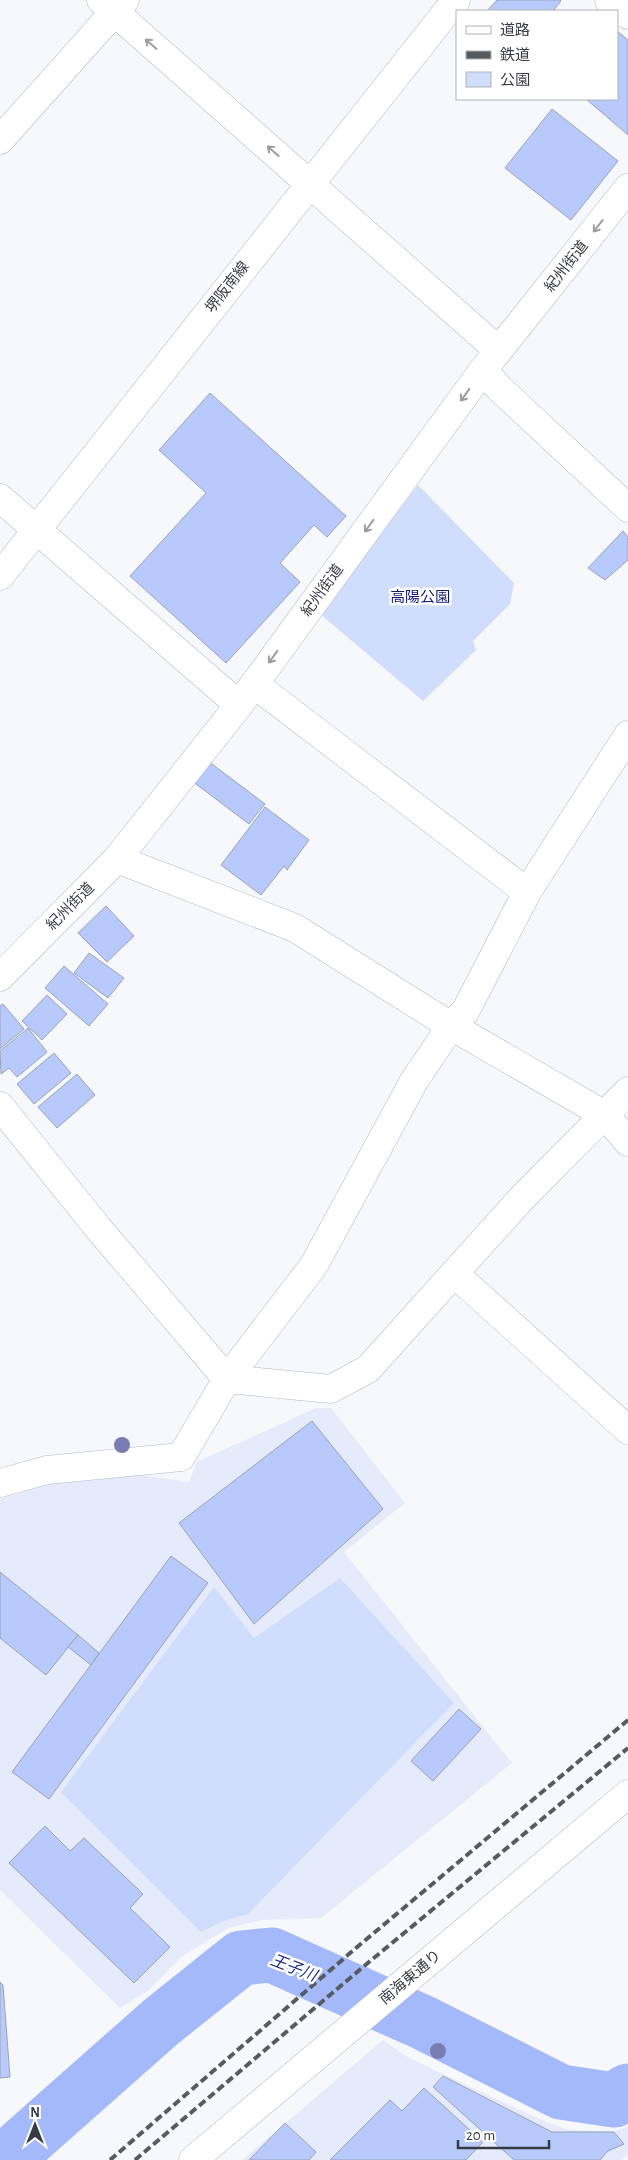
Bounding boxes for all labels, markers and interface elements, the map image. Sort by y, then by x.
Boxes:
legend [456,10,618,100]
text: 道路 [500,22,530,38]
one-way arrow [144,38,157,50]
text: 鉄道 [500,47,530,63]
text: 公園 [500,72,530,88]
one-way arrow [266,146,279,157]
one-way arrow [592,219,603,232]
street label: 紀州街道 [540,237,591,295]
street label: 堺阪南線 [202,258,252,316]
one-way arrow [460,388,470,402]
one-way arrow [364,519,374,533]
street label: 紀州街道 [297,560,346,619]
park label: 高陽公園 [390,589,450,605]
one-way arrow [268,650,278,664]
street label: 紀州街道 [42,878,97,933]
street label: 南海東通り [376,1947,444,2007]
water label: 王子川 [268,1952,321,1985]
north arrow [10,2100,60,2150]
text: N [30,2106,40,2120]
scale bar [458,2118,549,2150]
text: 20 m [466,2128,495,2143]

